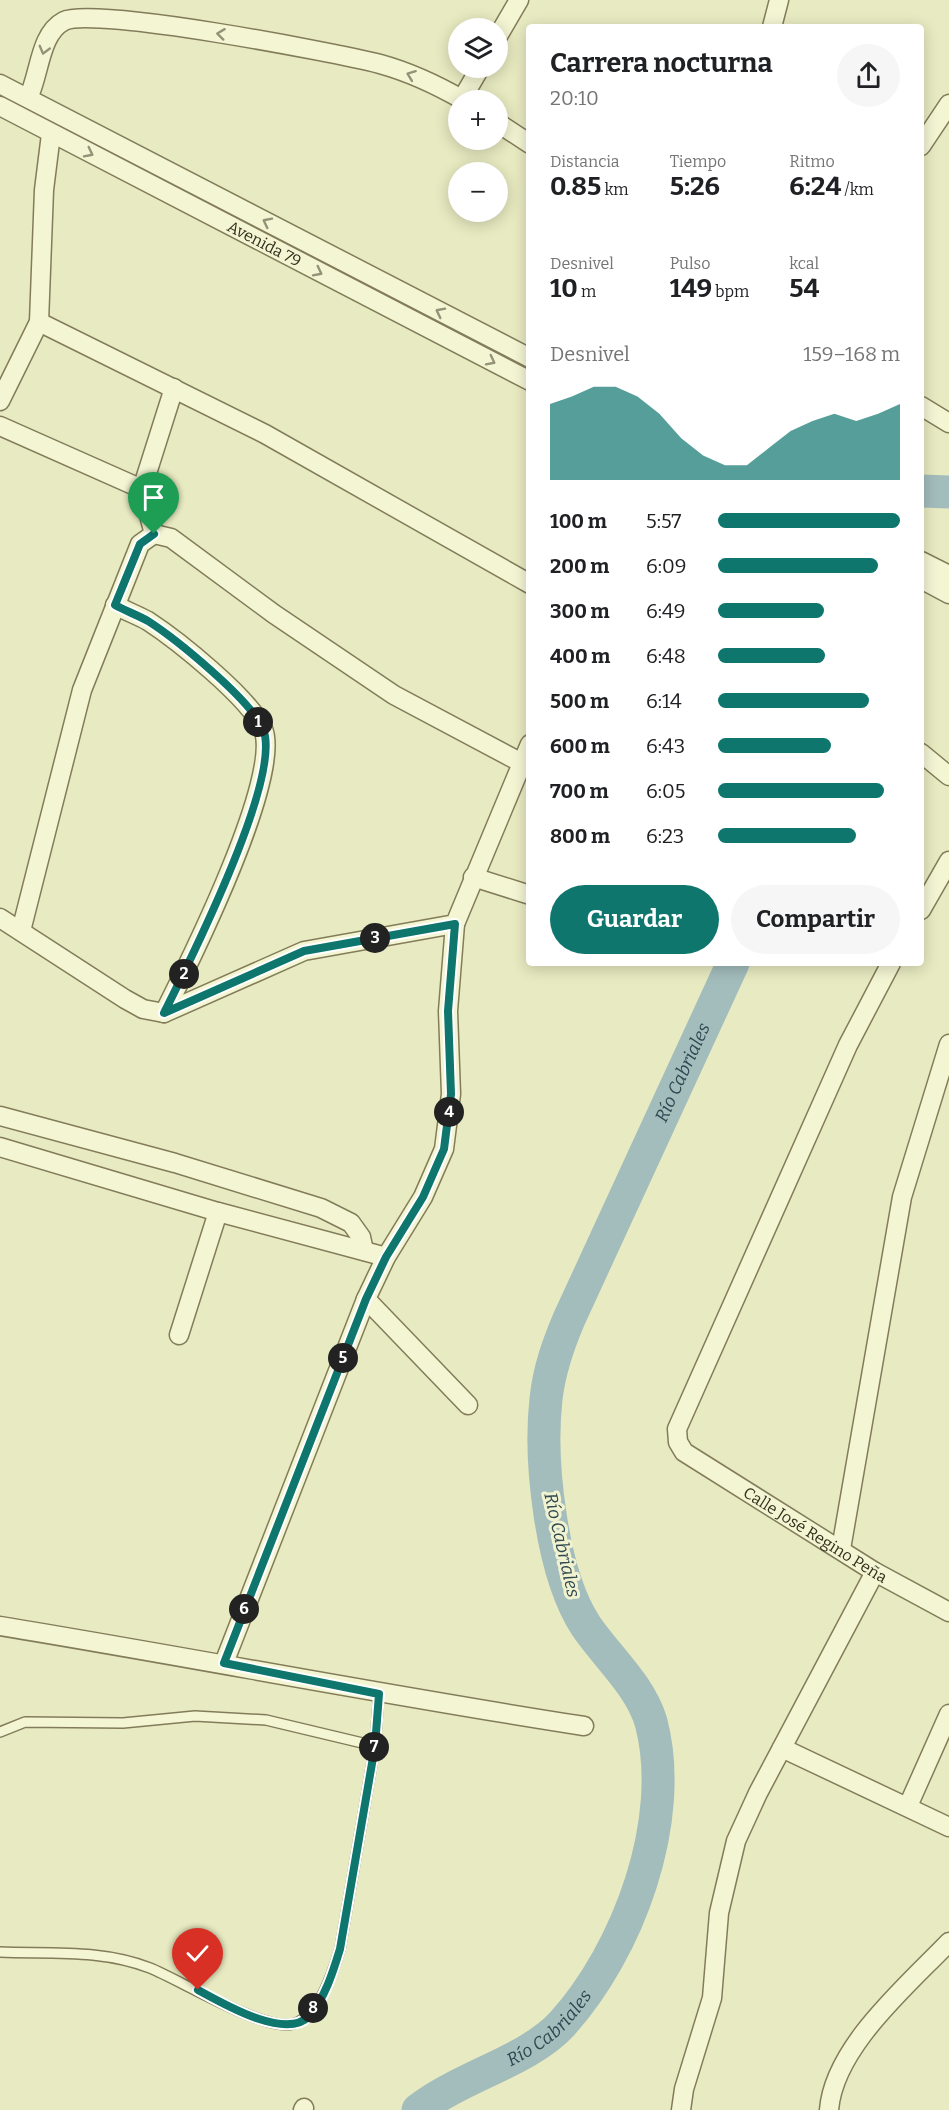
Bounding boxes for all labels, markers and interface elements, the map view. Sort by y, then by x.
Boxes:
map controls [448,18,508,222]
button: layers [448,18,508,78]
one-way arrow [216,28,225,40]
one-way arrow [39,44,51,55]
button: share [837,44,900,107]
text: Carrera nocturna [550,47,773,79]
one-way arrow [406,70,417,82]
text: 20:10 [550,86,599,110]
button: + [448,90,508,150]
one-way arrow [83,146,93,157]
text: Distancia [550,152,619,171]
text: Tiempo [670,152,726,171]
text: Ritmo [789,152,835,171]
button: − [448,162,508,222]
text: 0.85 [550,171,601,202]
text: 5:26 [670,171,720,202]
text: 6:24 [789,171,841,202]
text: km [601,180,629,199]
text: /km [841,180,874,199]
street label: Avenida 79 [224,216,305,270]
one-way arrow [263,218,274,229]
text: Desnivel [550,254,614,273]
text: Pulso [670,254,710,273]
text: kcal [789,254,819,273]
one-way arrow [312,264,323,276]
text: 10 [550,273,578,304]
text: 149 [670,273,712,304]
text: 54 [789,273,819,304]
text: m [578,282,596,301]
text: bpm [712,282,749,301]
one-way arrow [436,308,447,319]
text: Desnivel [550,342,630,366]
text: 159–168 m [803,342,900,366]
one-way arrow [485,354,496,365]
pin [128,472,179,534]
icon: arrive [137,481,170,514]
text: 100 m [550,509,607,533]
text: 5:57 [646,509,681,533]
text: 200 m [550,554,609,578]
text: 6:09 [646,554,687,578]
text: 300 m [550,599,610,623]
text: 6:49 [646,599,685,623]
text: 400 m [550,644,610,668]
text: 6:48 [646,644,686,668]
text: 500 m [550,689,609,713]
text: 6:14 [646,689,682,713]
pin: 1 [243,707,273,737]
text: 1 [255,712,261,731]
text: 600 m [550,734,610,758]
text: 6:43 [646,734,685,758]
text: 700 m [550,779,609,803]
text: 6:05 [646,779,685,803]
text: 800 m [550,824,610,848]
text: 6:23 [646,824,684,848]
button: Guardar [550,885,719,954]
button: Compartir [731,885,900,954]
pin: 3 [360,923,390,953]
text: 3 [370,928,380,947]
pin: 2 [169,959,199,989]
text: 2 [179,964,189,983]
water label: Río Cabriales [650,1019,715,1125]
pin: 4 [434,1097,464,1127]
text: 4 [444,1102,454,1121]
pin: 5 [328,1343,358,1373]
text: 5 [339,1348,347,1367]
street label: Calle José Regino Peña [740,1482,891,1587]
water label: Río Cabriales [539,1491,585,1600]
pin: 6 [229,1594,259,1624]
text: 6 [239,1599,249,1618]
pin: 7 [359,1732,389,1762]
text: 7 [370,1737,378,1756]
pin [172,1928,223,1990]
icon: check [181,1937,214,1970]
water label: Río Cabriales [503,1985,597,2071]
pin: 8 [298,1993,328,2023]
text: 8 [308,1998,318,2017]

